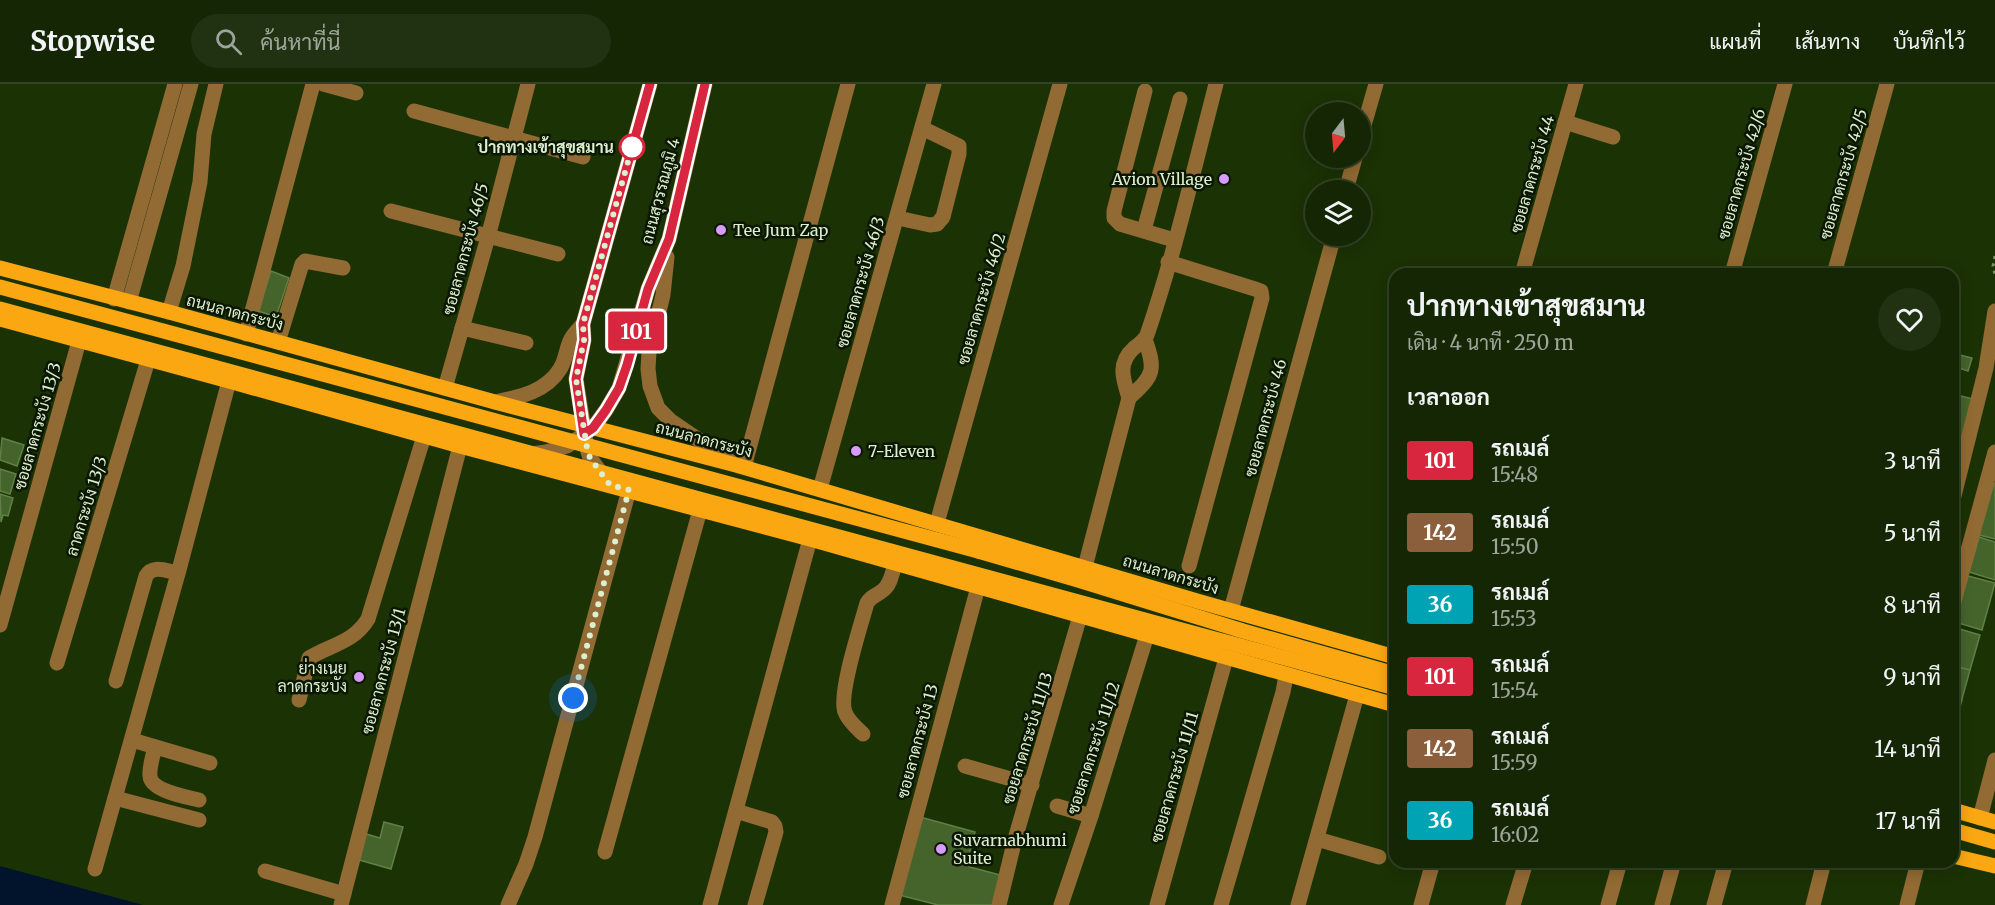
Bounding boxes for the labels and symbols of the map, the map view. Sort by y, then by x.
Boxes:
north arrow [1305,102,1371,168]
street label: ซอยลาดกระบัง 42/6 [1713,106,1769,242]
street label: ซอยลาดกระบัง 42/5 [1815,106,1871,242]
street label: ซอยลาดกระบัง 44 [1506,113,1558,235]
marker: ปากทางเข้าสุขสมาน [619,134,645,160]
place label: ปากทางเข้าสุขสมาน [477,136,614,159]
street label: ถนนสุวรรณภูมิ 4 [636,136,686,247]
place label: Avion Village [1111,169,1212,189]
marker: Avion Village [1217,172,1231,186]
street label: ซอยลาดกระบัง 46/5 [438,181,492,317]
street label: ซอยลาดกระบัง 46/3 [832,214,888,350]
place label: Tee Jum Zap [733,220,828,240]
marker: Tee Jum Zap [714,223,728,237]
street label: ซอยลาดกระบัง 46/2 [953,231,1009,367]
street label: ถนนลาดกระบัง [184,289,286,335]
line badge: 101 [602,312,670,350]
street label: ซอยลาดกระบัง 46 [1240,357,1290,479]
street label: ซอยลาดกระบัง 13/3 [9,360,65,492]
street label: ถนนลาดกระบัง [653,416,755,462]
place label: 7-Eleven [868,441,936,461]
marker: 7-Eleven [849,444,863,458]
street label: ลาดกระบัง 13/3 [61,454,111,558]
street label: ถนนลาดกระบัง [1121,550,1221,598]
street label: ซอยลาดกระบัง 13/1 [357,606,409,736]
place label: ย่างเนย ลาดกระบัง [277,658,347,696]
street label: ซอยลาดกระบัง 11/13 [997,669,1057,807]
marker: ย่างเนย ลาดกระบัง [352,670,366,684]
street label: ซอยลาดกระบัง 11/12 [1062,679,1124,817]
street label: ซอยลาดกระบัง 13 [892,682,942,800]
your location [558,683,588,713]
street label: ซอยลาดกระบัง 11/11 [1146,709,1202,845]
place label: Suvarnabhumi Suite [953,830,1067,868]
marker: Suvarnabhumi Suite [934,842,948,856]

